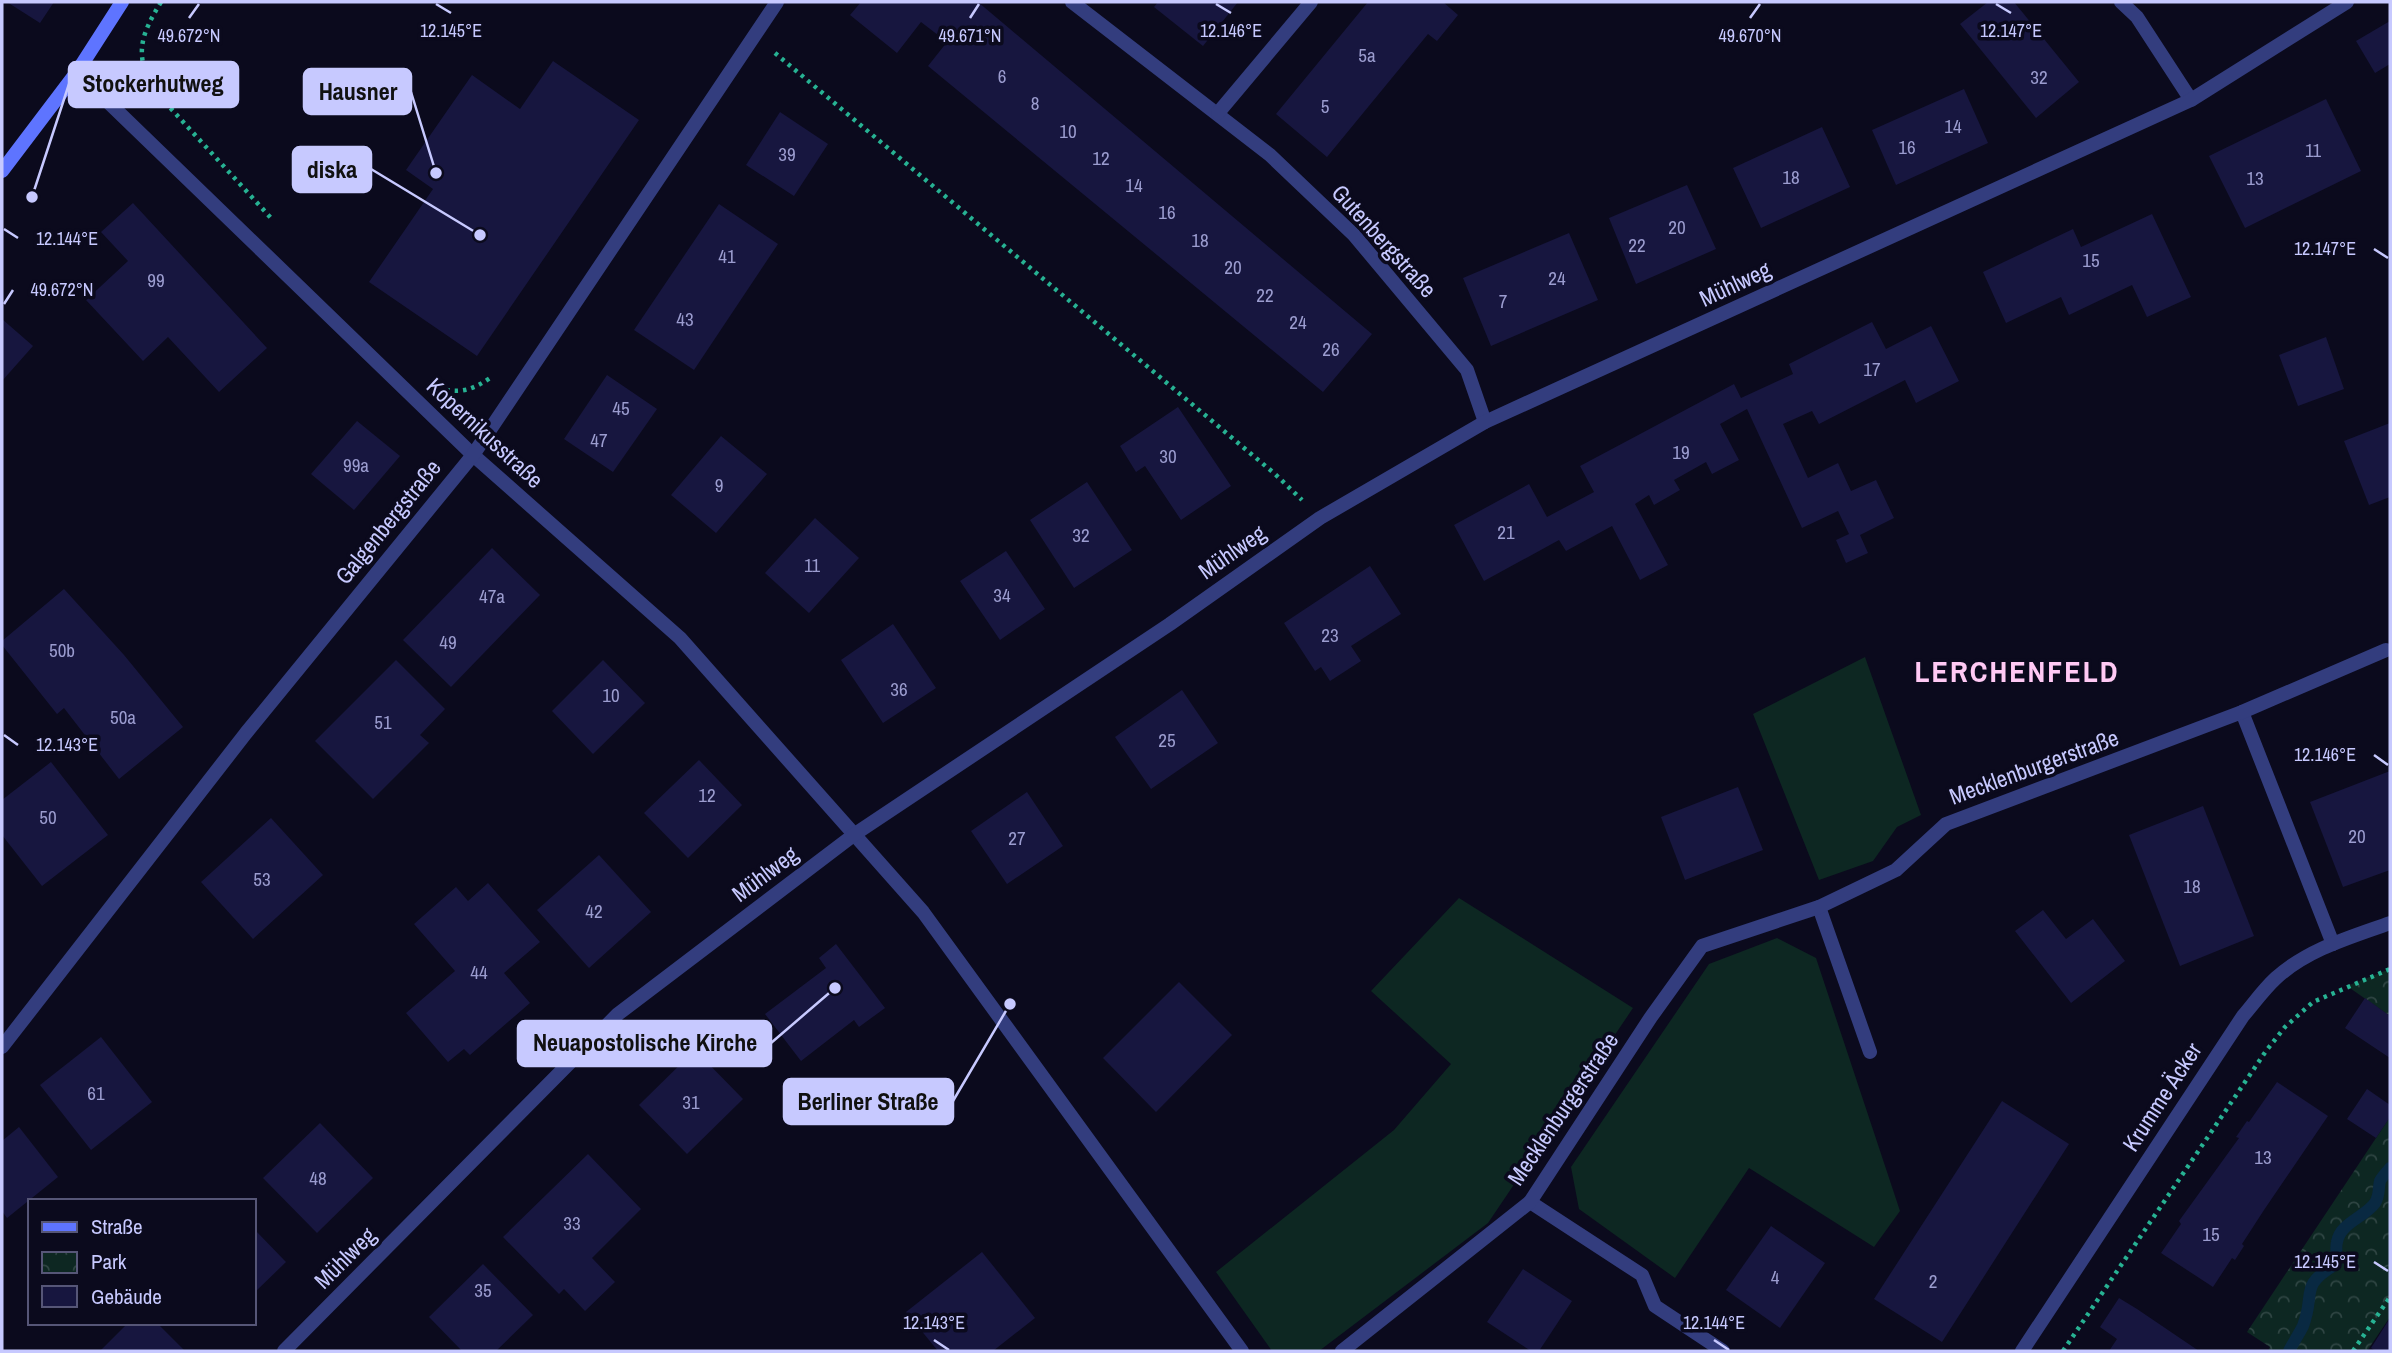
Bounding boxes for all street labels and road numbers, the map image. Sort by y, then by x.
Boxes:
street label: Gutenbergstraße [1325,177,1444,304]
street label: Mühlweg [1694,253,1776,314]
street label: Kopernikusstraße [420,371,550,495]
street label: Galgenbergstraße [328,453,447,591]
street label: Mühlweg [1192,517,1272,586]
street label: Mecklenburgerstraße [1945,721,2123,812]
street label: Mühlweg [725,838,805,909]
street label: Mecklenburgerstraße [1500,1026,1625,1191]
street label: Krumme Äcker [2115,1036,2209,1157]
street label: Mühlweg [307,1220,383,1295]

